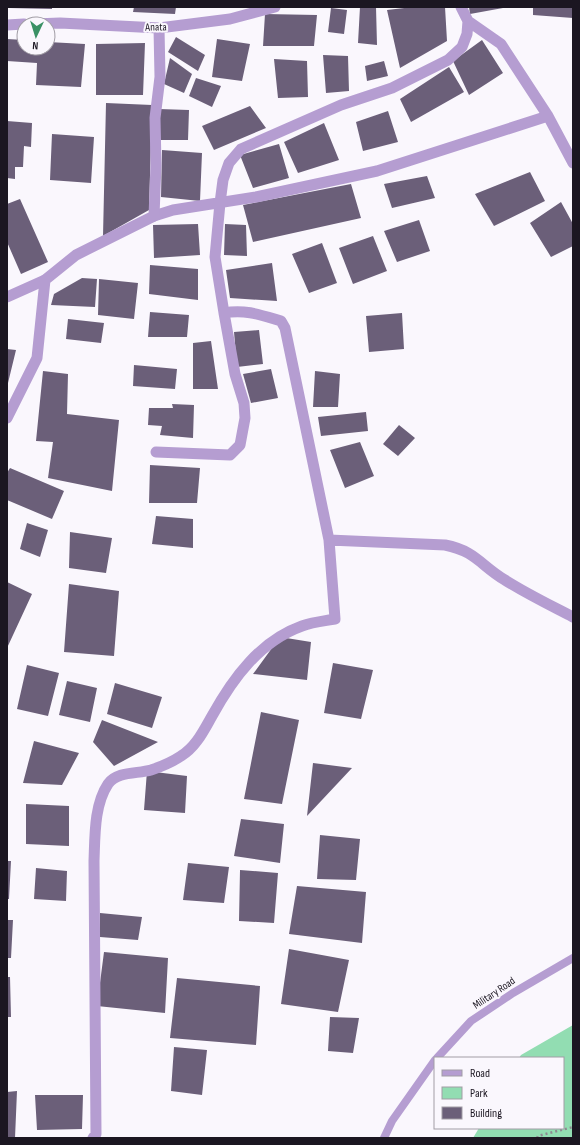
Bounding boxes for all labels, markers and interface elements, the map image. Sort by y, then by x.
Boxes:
north arrow [16,16,56,56]
street label: Anata [144,20,167,34]
text: N [32,39,39,52]
street label: Military Road [470,974,518,1012]
legend [434,1057,564,1129]
text: Road [470,1066,490,1081]
text: Park [470,1086,488,1101]
text: Building [470,1106,502,1121]

